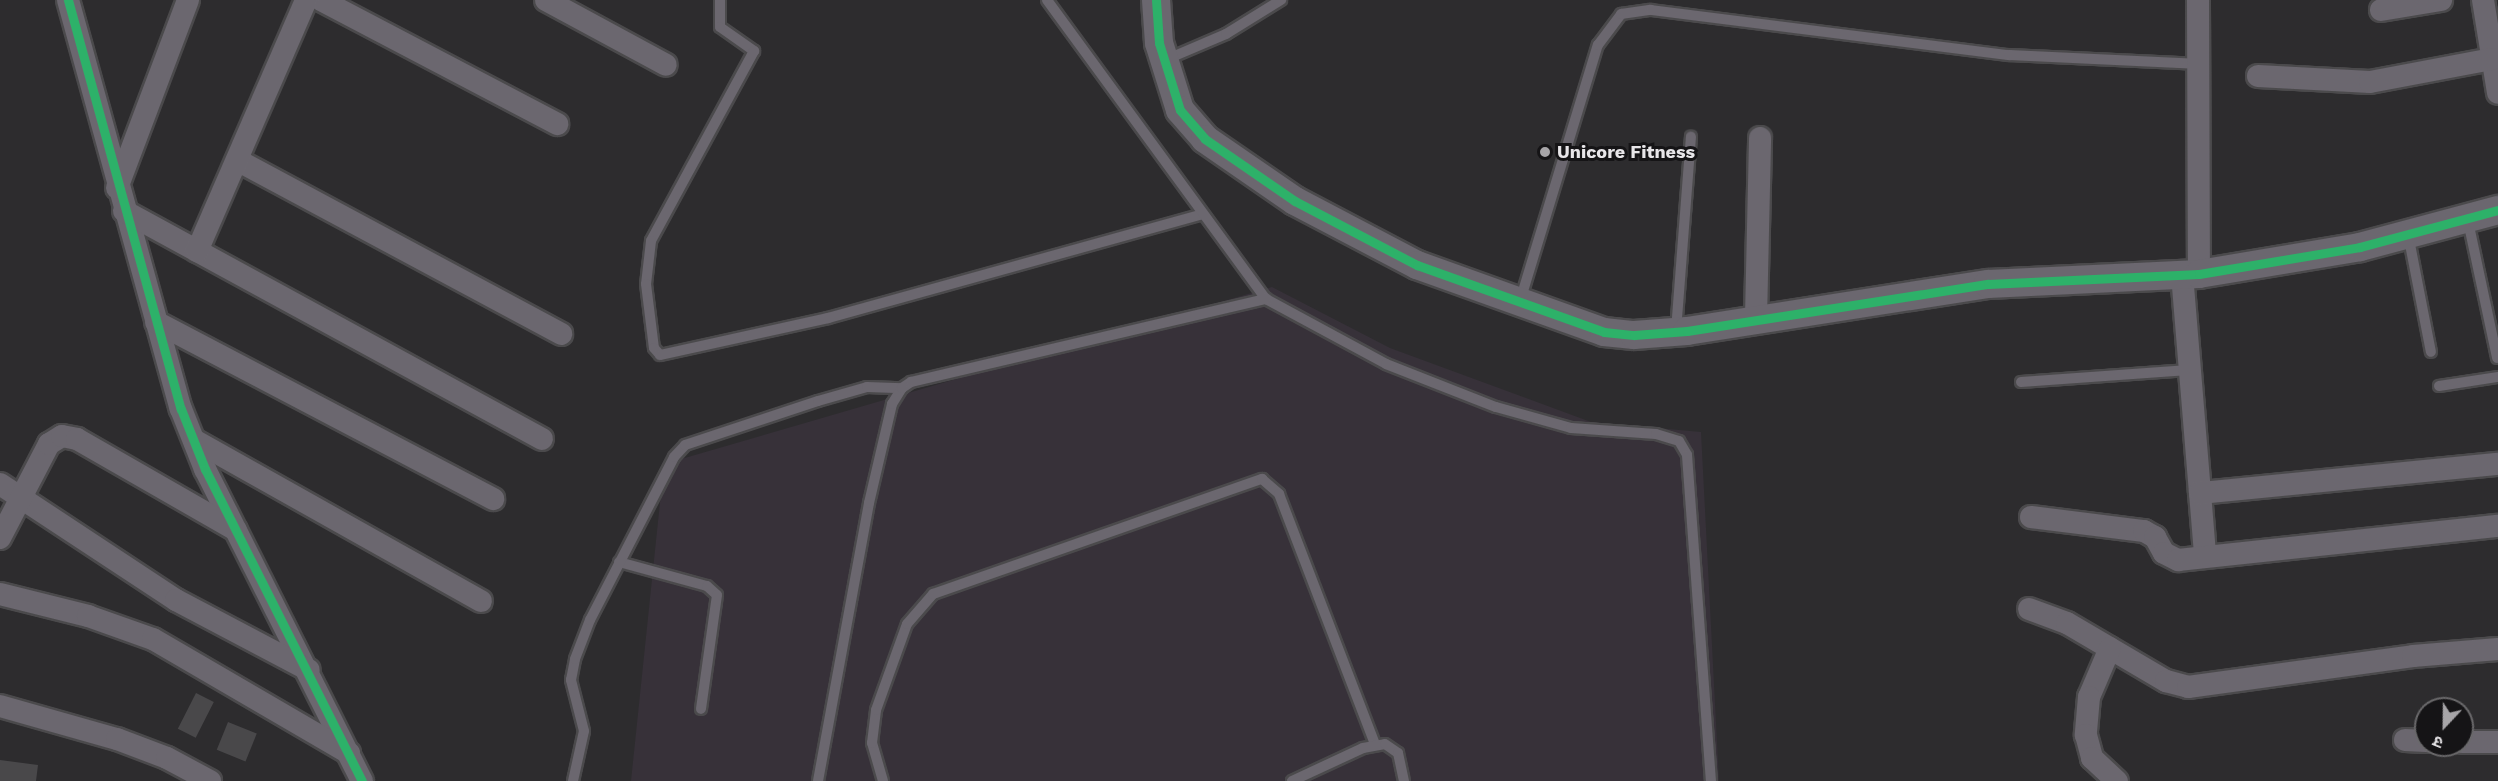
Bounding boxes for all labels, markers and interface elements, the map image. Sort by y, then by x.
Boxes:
place label: Unicore Fitness [1557,141,1695,163]
marker: Unicore Fitness [1538,145,1552,159]
north arrow [2414,697,2474,757]
text: उ [2430,732,2446,753]

